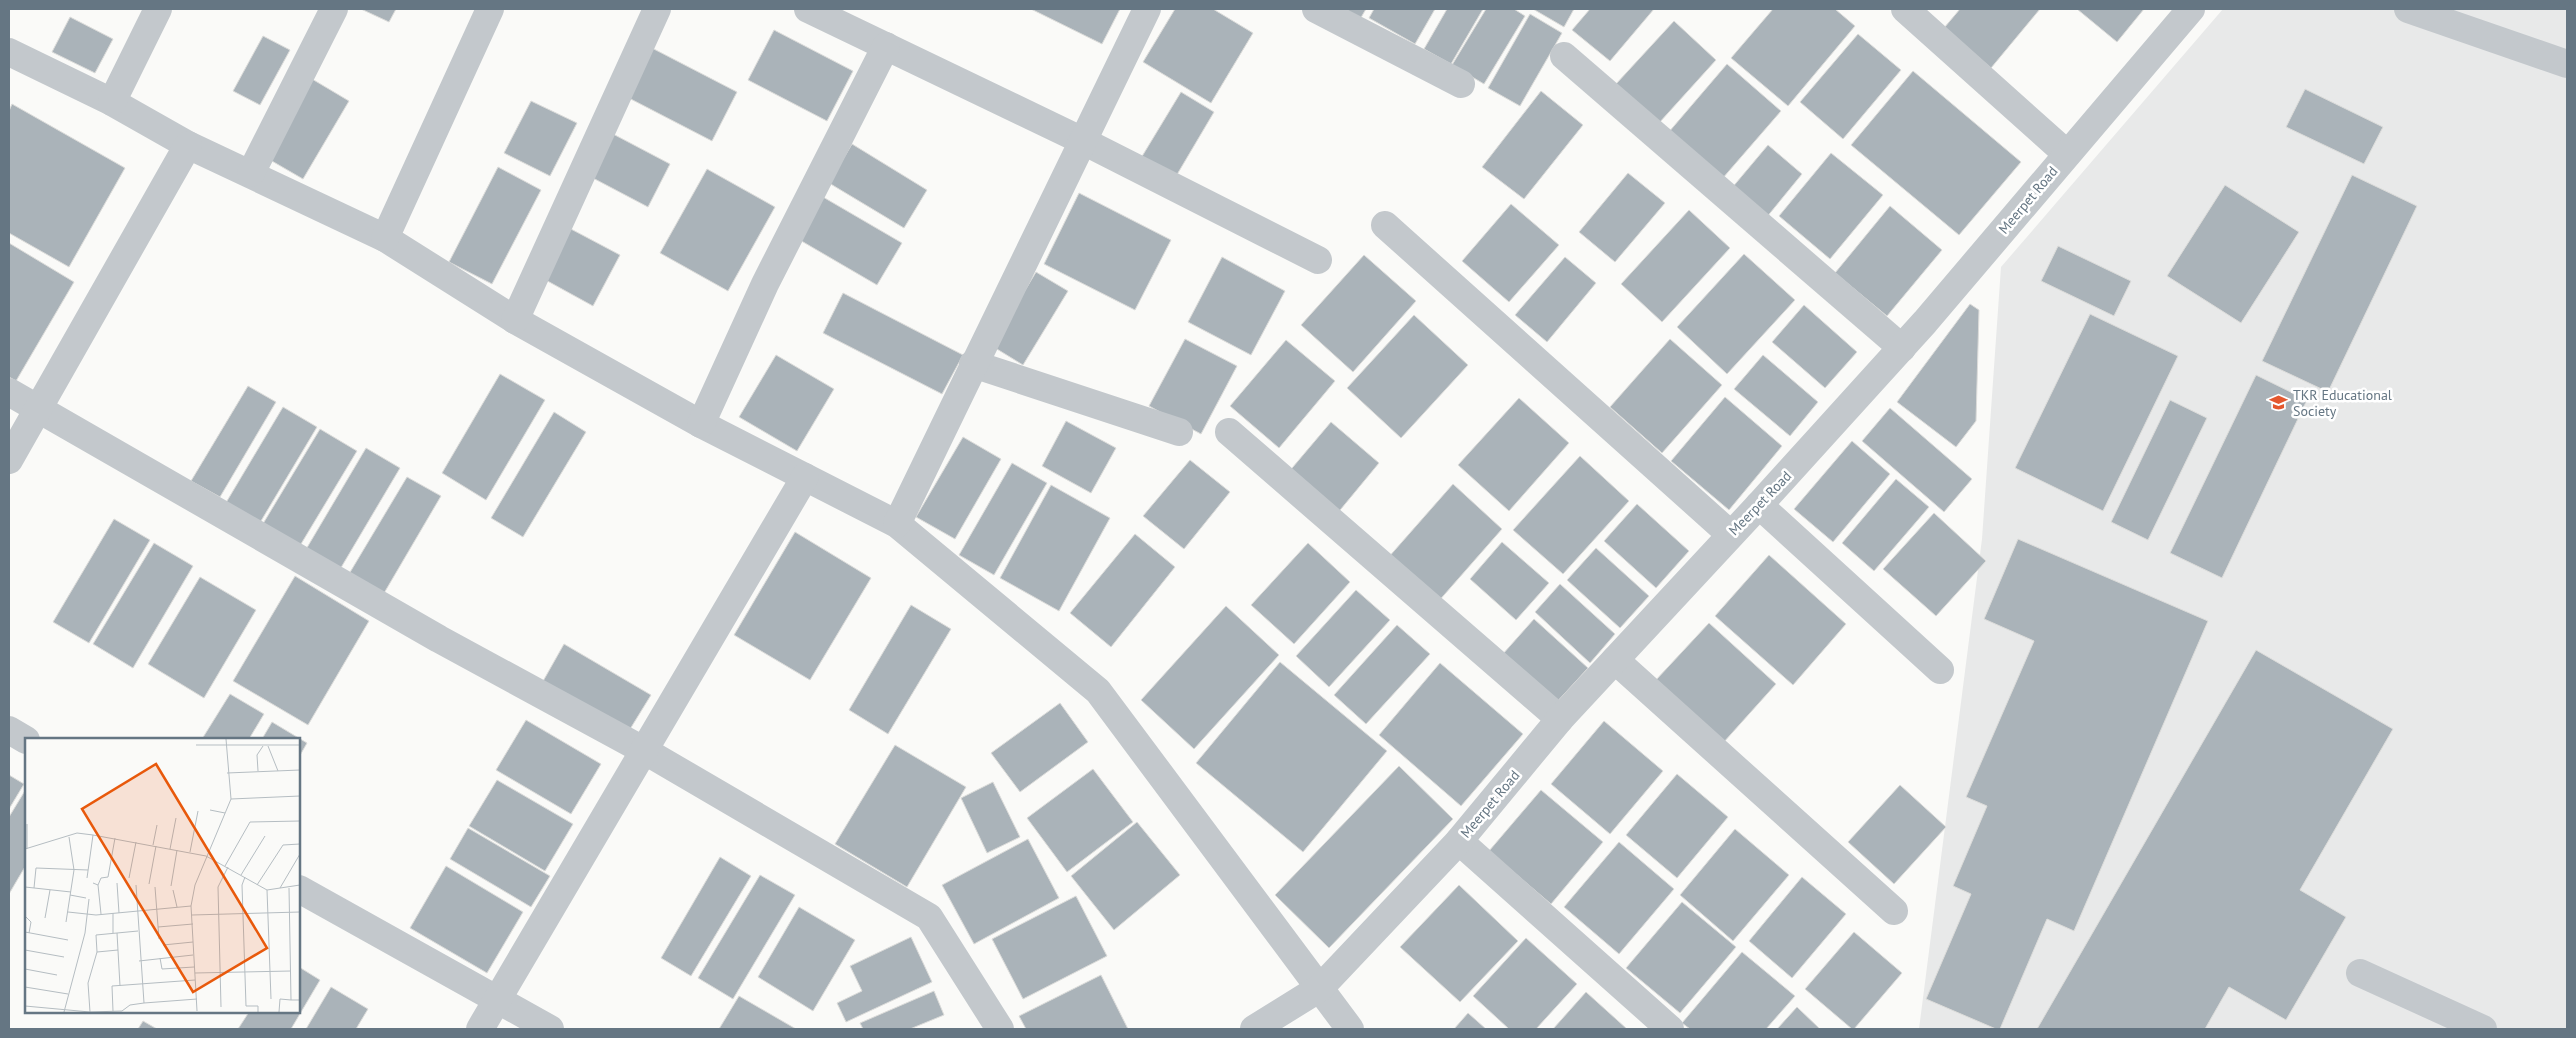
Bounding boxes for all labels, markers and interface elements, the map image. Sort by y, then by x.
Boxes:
street label: Meerpet Road [1995,163,2061,237]
place label: TKR Educational Society [2293,386,2392,420]
school or university icon: TKR Educational Society [2269,393,2289,413]
street label: Meerpet Road [1725,467,1795,539]
inset map [25,738,300,1013]
street label: Meerpet Road [1457,767,1523,841]

